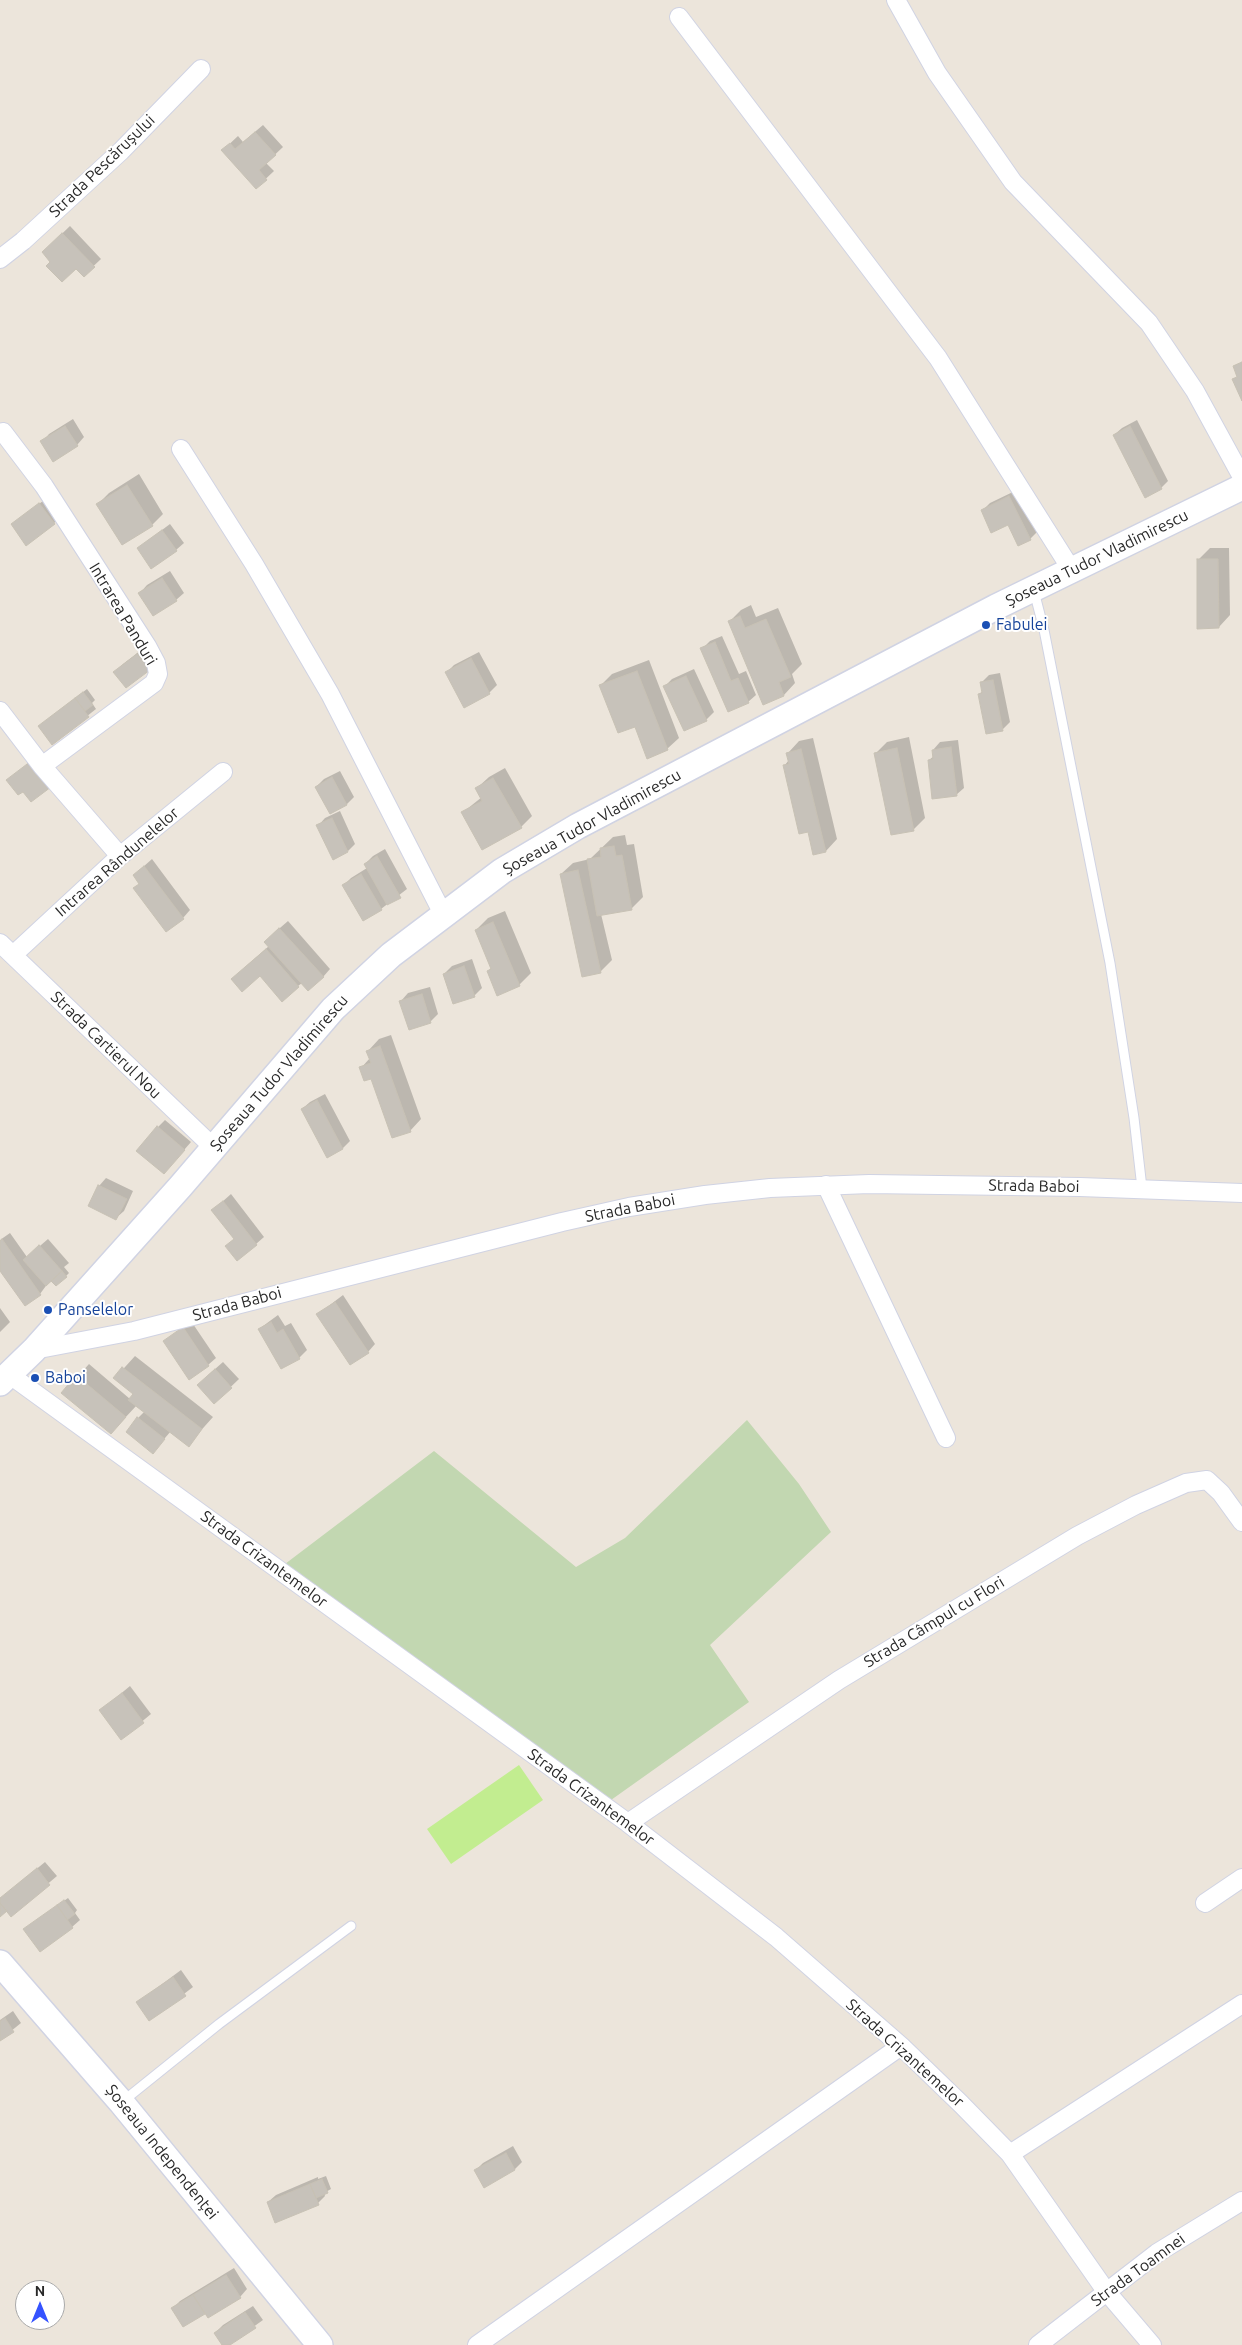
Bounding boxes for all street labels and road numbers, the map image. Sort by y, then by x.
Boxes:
street label: Strada Pescărușului [45,111,159,221]
street label: Șoseaua Tudor Vladimirescu [1003,505,1191,611]
street label: Intrarea Panduri [85,559,161,669]
street label: Șoseaua Tudor Vladimirescu [500,765,684,879]
street label: Intrarea Rândunelelor [51,803,183,921]
street label: Strada Cartierul Nou [47,987,165,1103]
street label: Șoseaua Tudor Vladimirescu [206,991,352,1155]
street label: Strada Baboi [988,1176,1080,1196]
street label: Strada Baboi [583,1190,677,1226]
street label: Strada Baboi [190,1283,284,1325]
street label: Strada Crizantemelor [197,1507,331,1611]
street label: Strada Câmpul cu Flori [860,1572,1008,1672]
street label: Strada Crizantemelor [524,1745,658,1849]
street label: Strada Crizantemelor [842,1995,968,2111]
street label: Șoseaua Independenței [102,2081,222,2223]
street label: Strada Toamnei [1087,2229,1189,2311]

